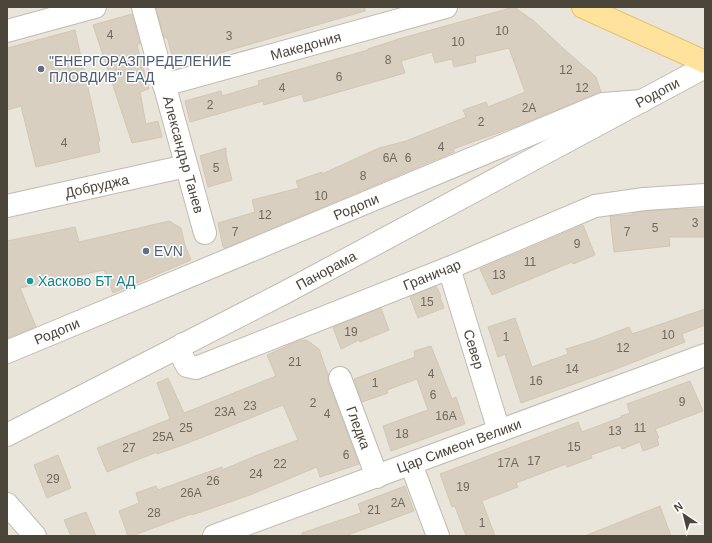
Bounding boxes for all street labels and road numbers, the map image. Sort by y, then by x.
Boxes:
street label: Македония [269,28,343,63]
street label: Родопи [633,74,682,111]
street label: Александър Танев [160,94,207,215]
street label: Добруджа [63,171,130,201]
street label: Родопи [331,190,381,223]
street label: Панорама [293,248,359,293]
street label: Граничар [401,256,463,293]
street label: Родопи [32,315,82,348]
street label: Север [460,327,488,371]
street label: Гледка [343,404,374,452]
street label: Цар Симеон Велики [394,415,523,476]

